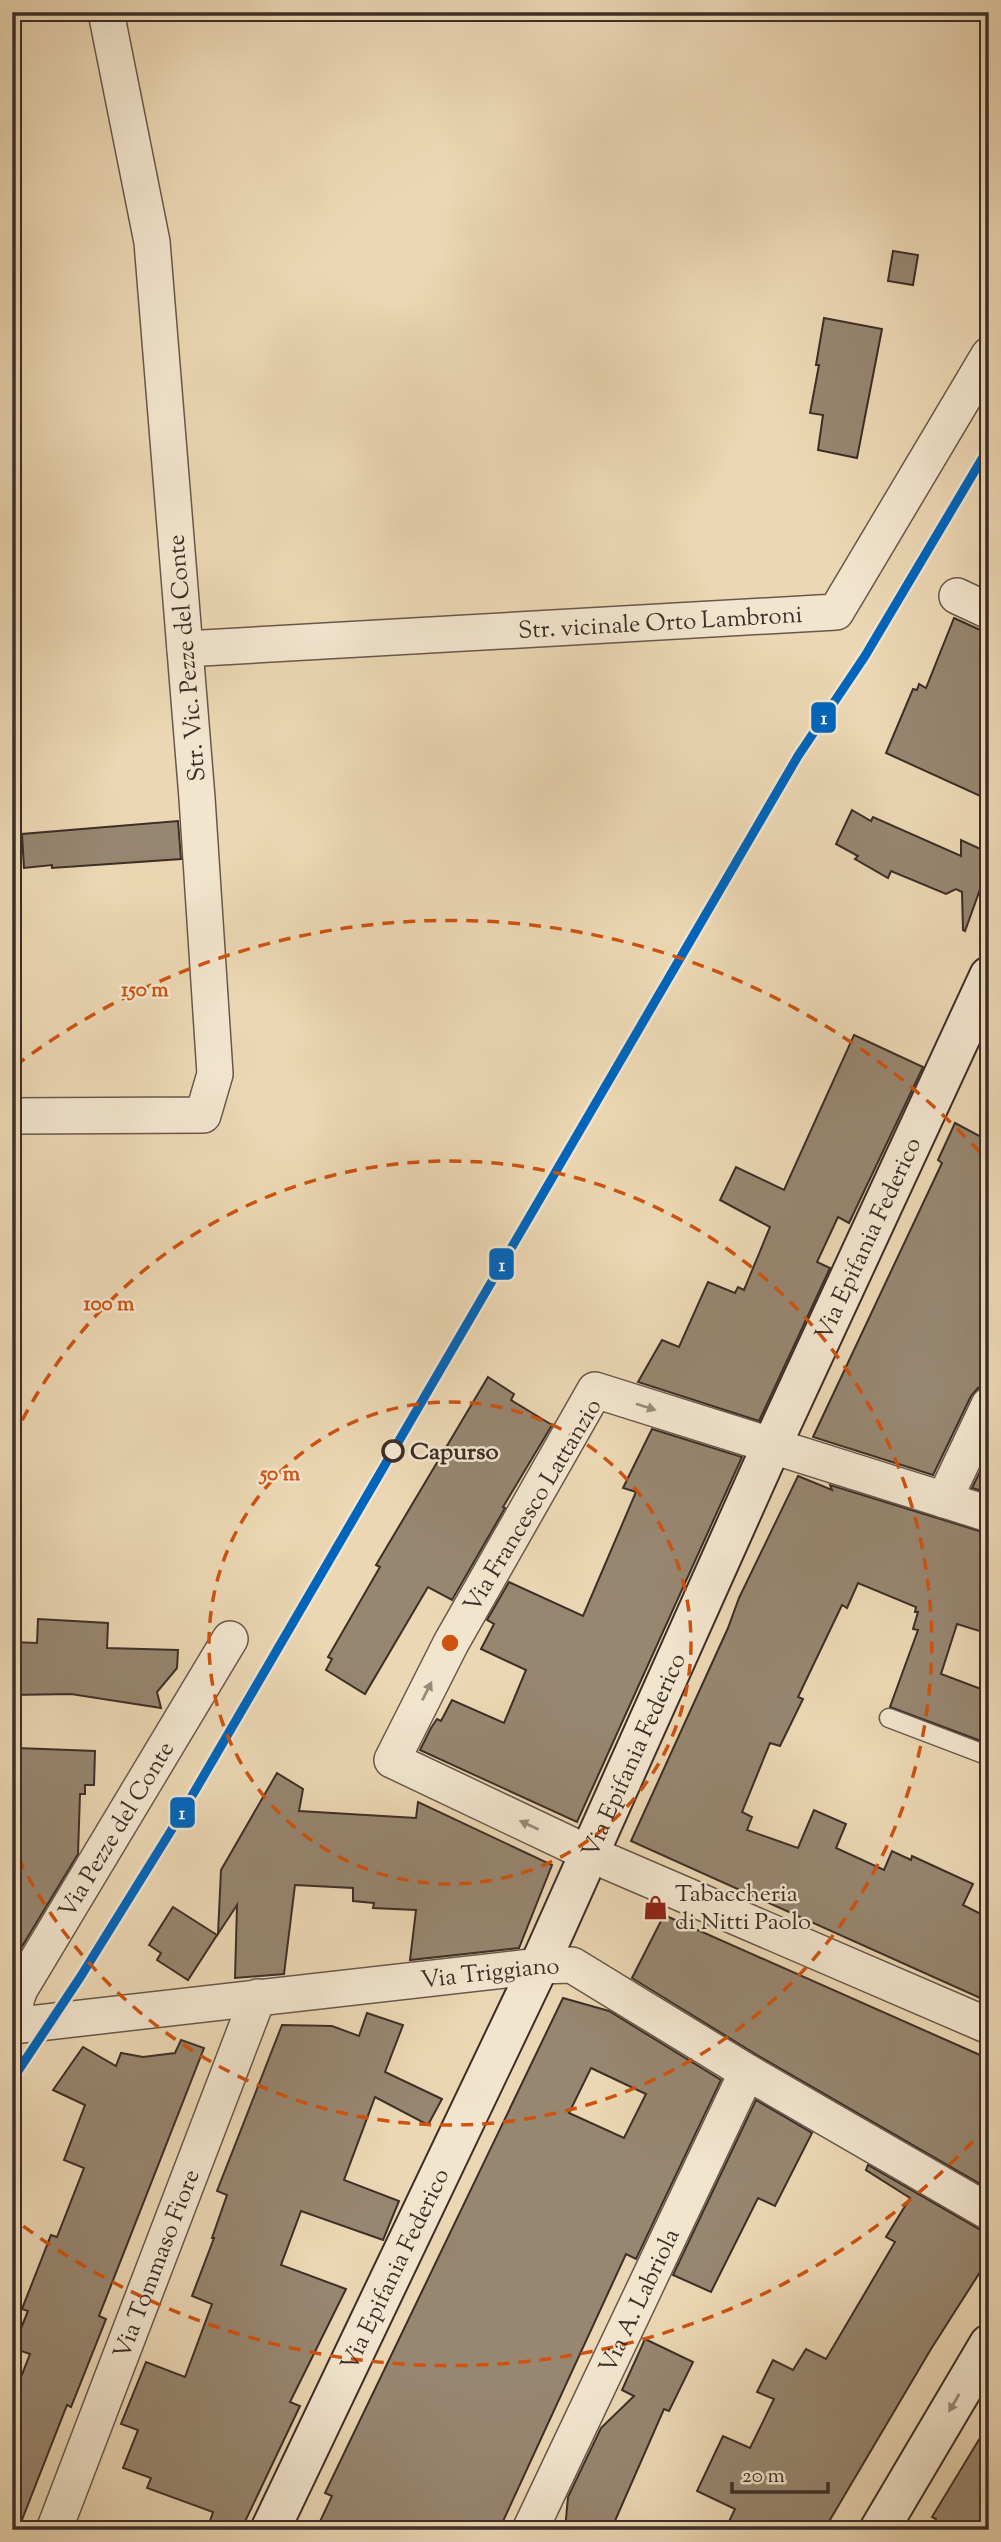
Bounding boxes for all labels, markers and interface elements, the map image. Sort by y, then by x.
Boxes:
street label: Str. Vic. Pezze del Conte [160,533,216,783]
street label: Str. vicinale Orto Lambroni [517,599,804,649]
line badge: 1 [810,701,837,734]
text: 1 [821,706,828,733]
text: 150 m [121,976,169,1006]
street label: Via Epifania Federico [808,1132,931,1347]
line badge: 1 [488,1247,515,1281]
text: 1 [499,1253,506,1280]
text: 100 m [84,1290,135,1320]
street label: Via Francesco Lattanzio [456,1393,611,1619]
one-way arrow [636,1402,657,1413]
place label: Capurso [410,1436,499,1470]
marker: Capurso [382,1440,404,1462]
text: 50 m [258,1460,301,1490]
centre of rings [438,1631,462,1655]
street label: Via Epifania Federico [575,1648,696,1863]
one-way arrow [421,1681,432,1701]
street label: Via Pezze del Conte [51,1736,184,1925]
line badge: 1 [169,1796,196,1829]
text: 1 [179,1801,186,1828]
one-way arrow [519,1819,539,1830]
place label: Tabaccheria di Nitti Paolo [675,1878,811,1940]
shop icon: Tabaccheria di Nitti Paolo [641,1893,669,1921]
street label: Via Triggiano [419,1950,560,1998]
street label: Via Epifania Federico [333,2163,459,2377]
street label: Via Tommaso Fiore [106,2165,209,2364]
street label: Via A. Labriola [592,2223,689,2379]
one-way arrow [948,2393,960,2412]
scale bar [732,2451,828,2495]
text: 20 m [742,2462,785,2492]

